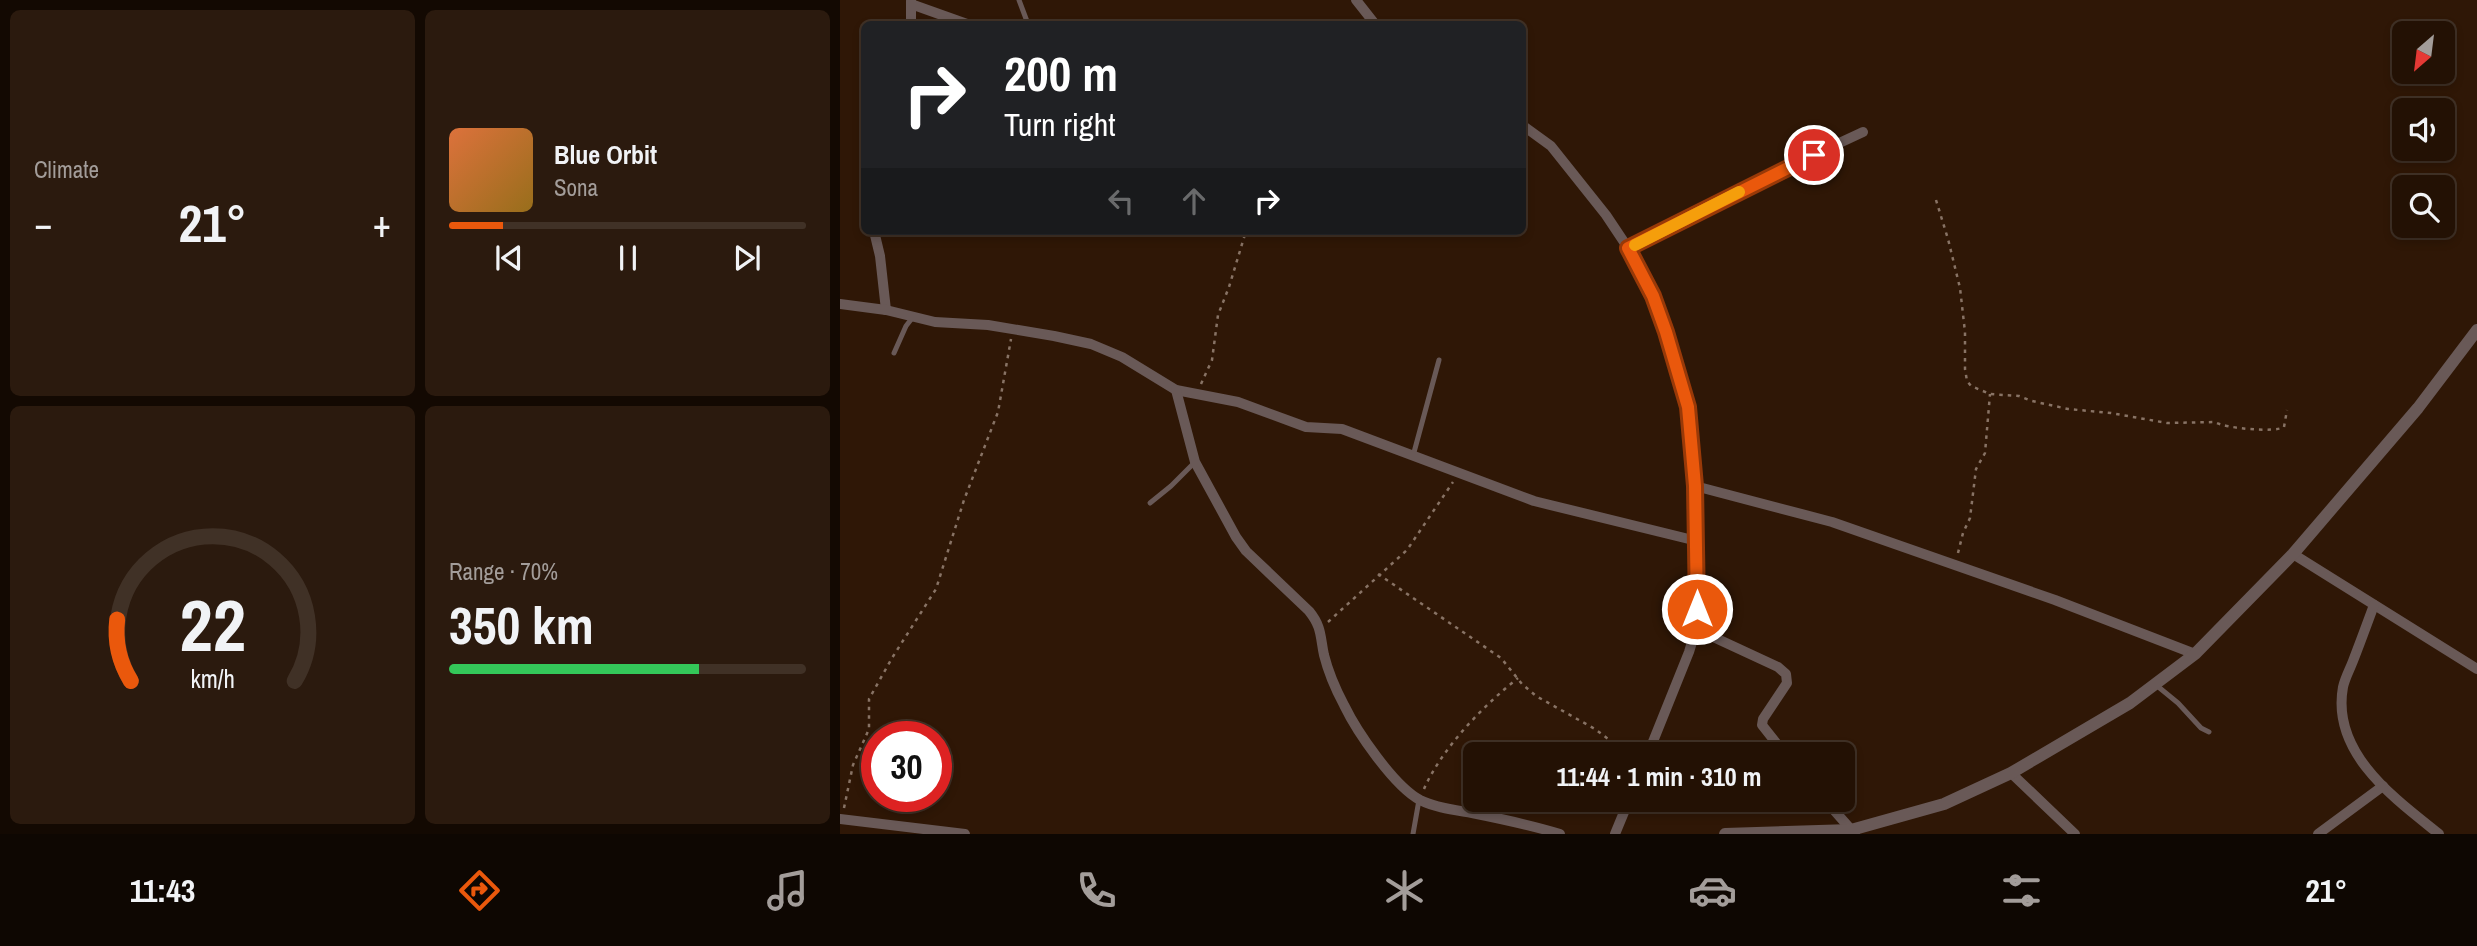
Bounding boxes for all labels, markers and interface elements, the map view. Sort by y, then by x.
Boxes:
north arrow [2392,21,2455,84]
map controls [2392,21,2455,238]
text: 200 m [1004,40,1118,106]
icon: right [889,49,980,140]
button: sound [2392,98,2455,161]
text: Turn right [1004,103,1116,146]
pin [1784,125,1844,185]
icon: arrive [1795,136,1833,174]
text: Blue Orbit [554,137,657,172]
text: Climate [34,154,99,185]
text: Sona [554,172,598,203]
button: search [2392,175,2455,238]
icon: left [1102,182,1140,220]
icon: ahead [1175,182,1213,220]
icon: right [1248,182,1286,220]
text: 21° [178,188,247,258]
text: − [34,198,52,249]
text: + [373,198,391,249]
icon: previous [490,239,528,277]
icon: pause [609,239,647,277]
icon: next [728,239,766,277]
text: Range · 70% [449,556,558,587]
position arrow [1660,572,1734,646]
text: 22 [179,576,246,674]
text: 350 km [449,590,594,660]
text: km/h [190,662,235,696]
speed limit sign: 30 [861,721,952,812]
text: 11:44 · 1 min · 310 m [1556,759,1762,794]
icon: directions [455,866,504,915]
icon: music [763,866,812,915]
icon: phone [1072,866,1121,915]
icon: climate [1380,866,1429,915]
icon: car [1688,866,1737,915]
icon: filters [1997,866,2046,915]
text: 11:43 [130,869,195,912]
text: 21° [2305,869,2347,912]

